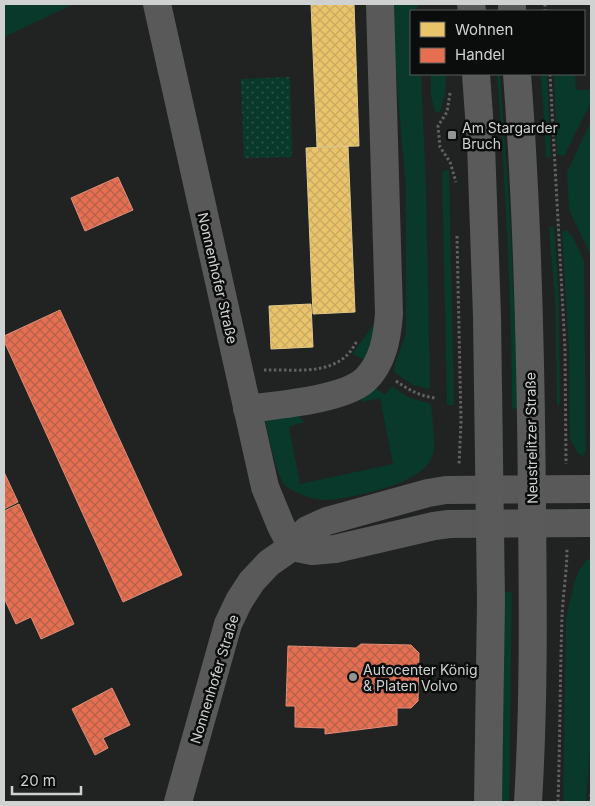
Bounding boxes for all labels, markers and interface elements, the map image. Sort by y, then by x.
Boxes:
legend [410,10,585,75]
text: Wohnen [455,20,513,39]
text: Handel [455,45,505,64]
place label: Am Stargarder Bruch [462,119,558,152]
marker: Am Stargarder Bruch [446,129,458,141]
street label: Nonnenhofer Straße [195,211,241,345]
street label: Neustrelitzer Straße [521,372,541,504]
street label: Nonnenhofer Straße [186,612,242,746]
place label: Autocenter König & Platen Volvo [363,661,478,694]
marker: Autocenter König & Platen Volvo [347,671,359,683]
scale bar [12,764,81,796]
text: 20 m [20,771,56,790]

